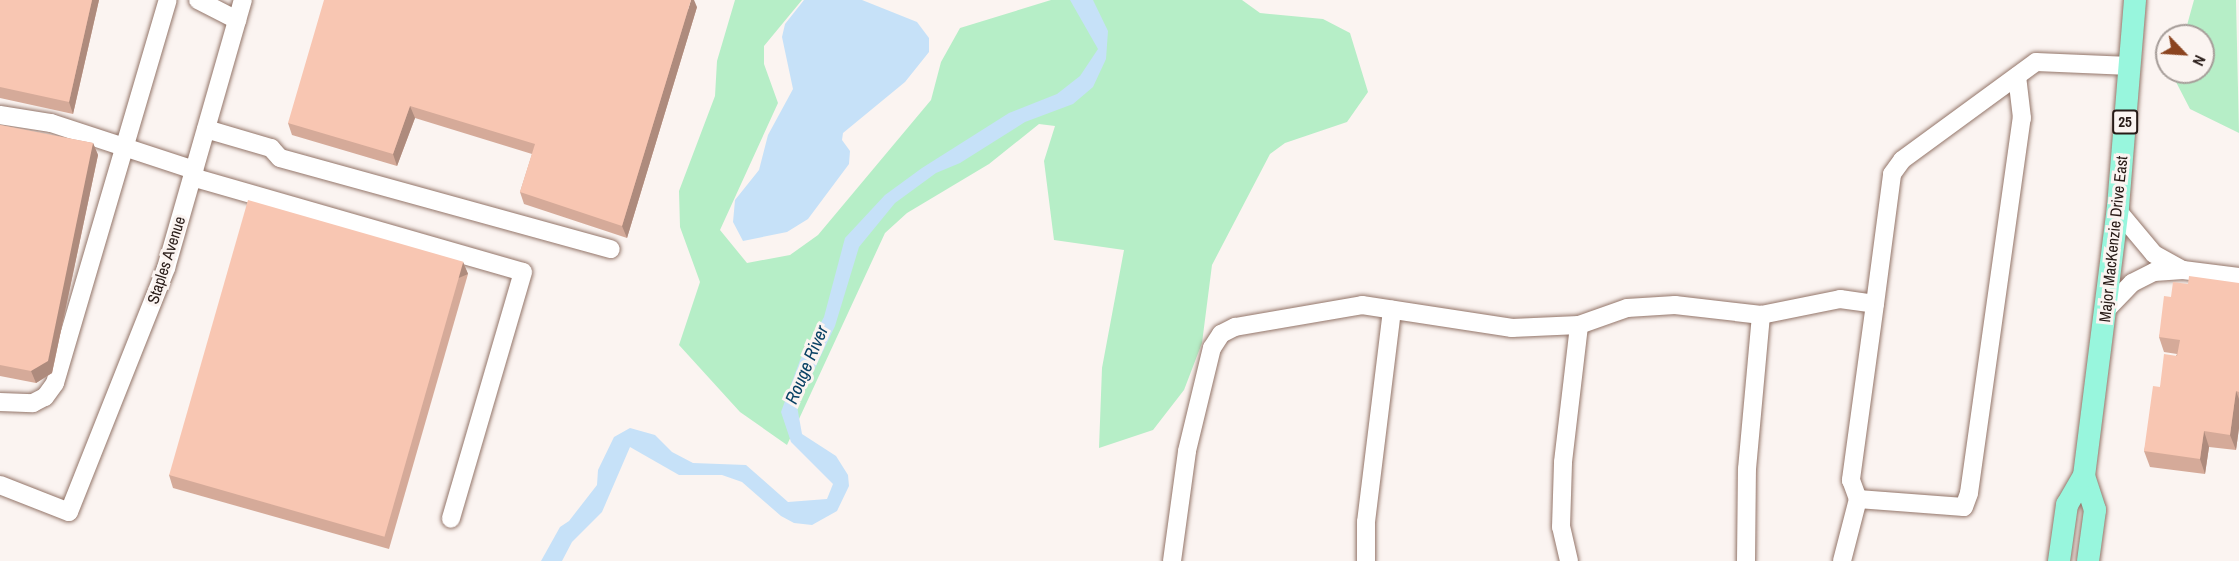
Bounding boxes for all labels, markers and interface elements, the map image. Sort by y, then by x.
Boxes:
north arrow [2155,24,2215,84]
text: N [2188,52,2211,70]
road number: 25 [2112,110,2138,134]
street label: Major MacKenzie Drive East [2095,155,2131,323]
street label: Staples Avenue [143,213,189,307]
water label: Rouge River [781,323,833,407]

